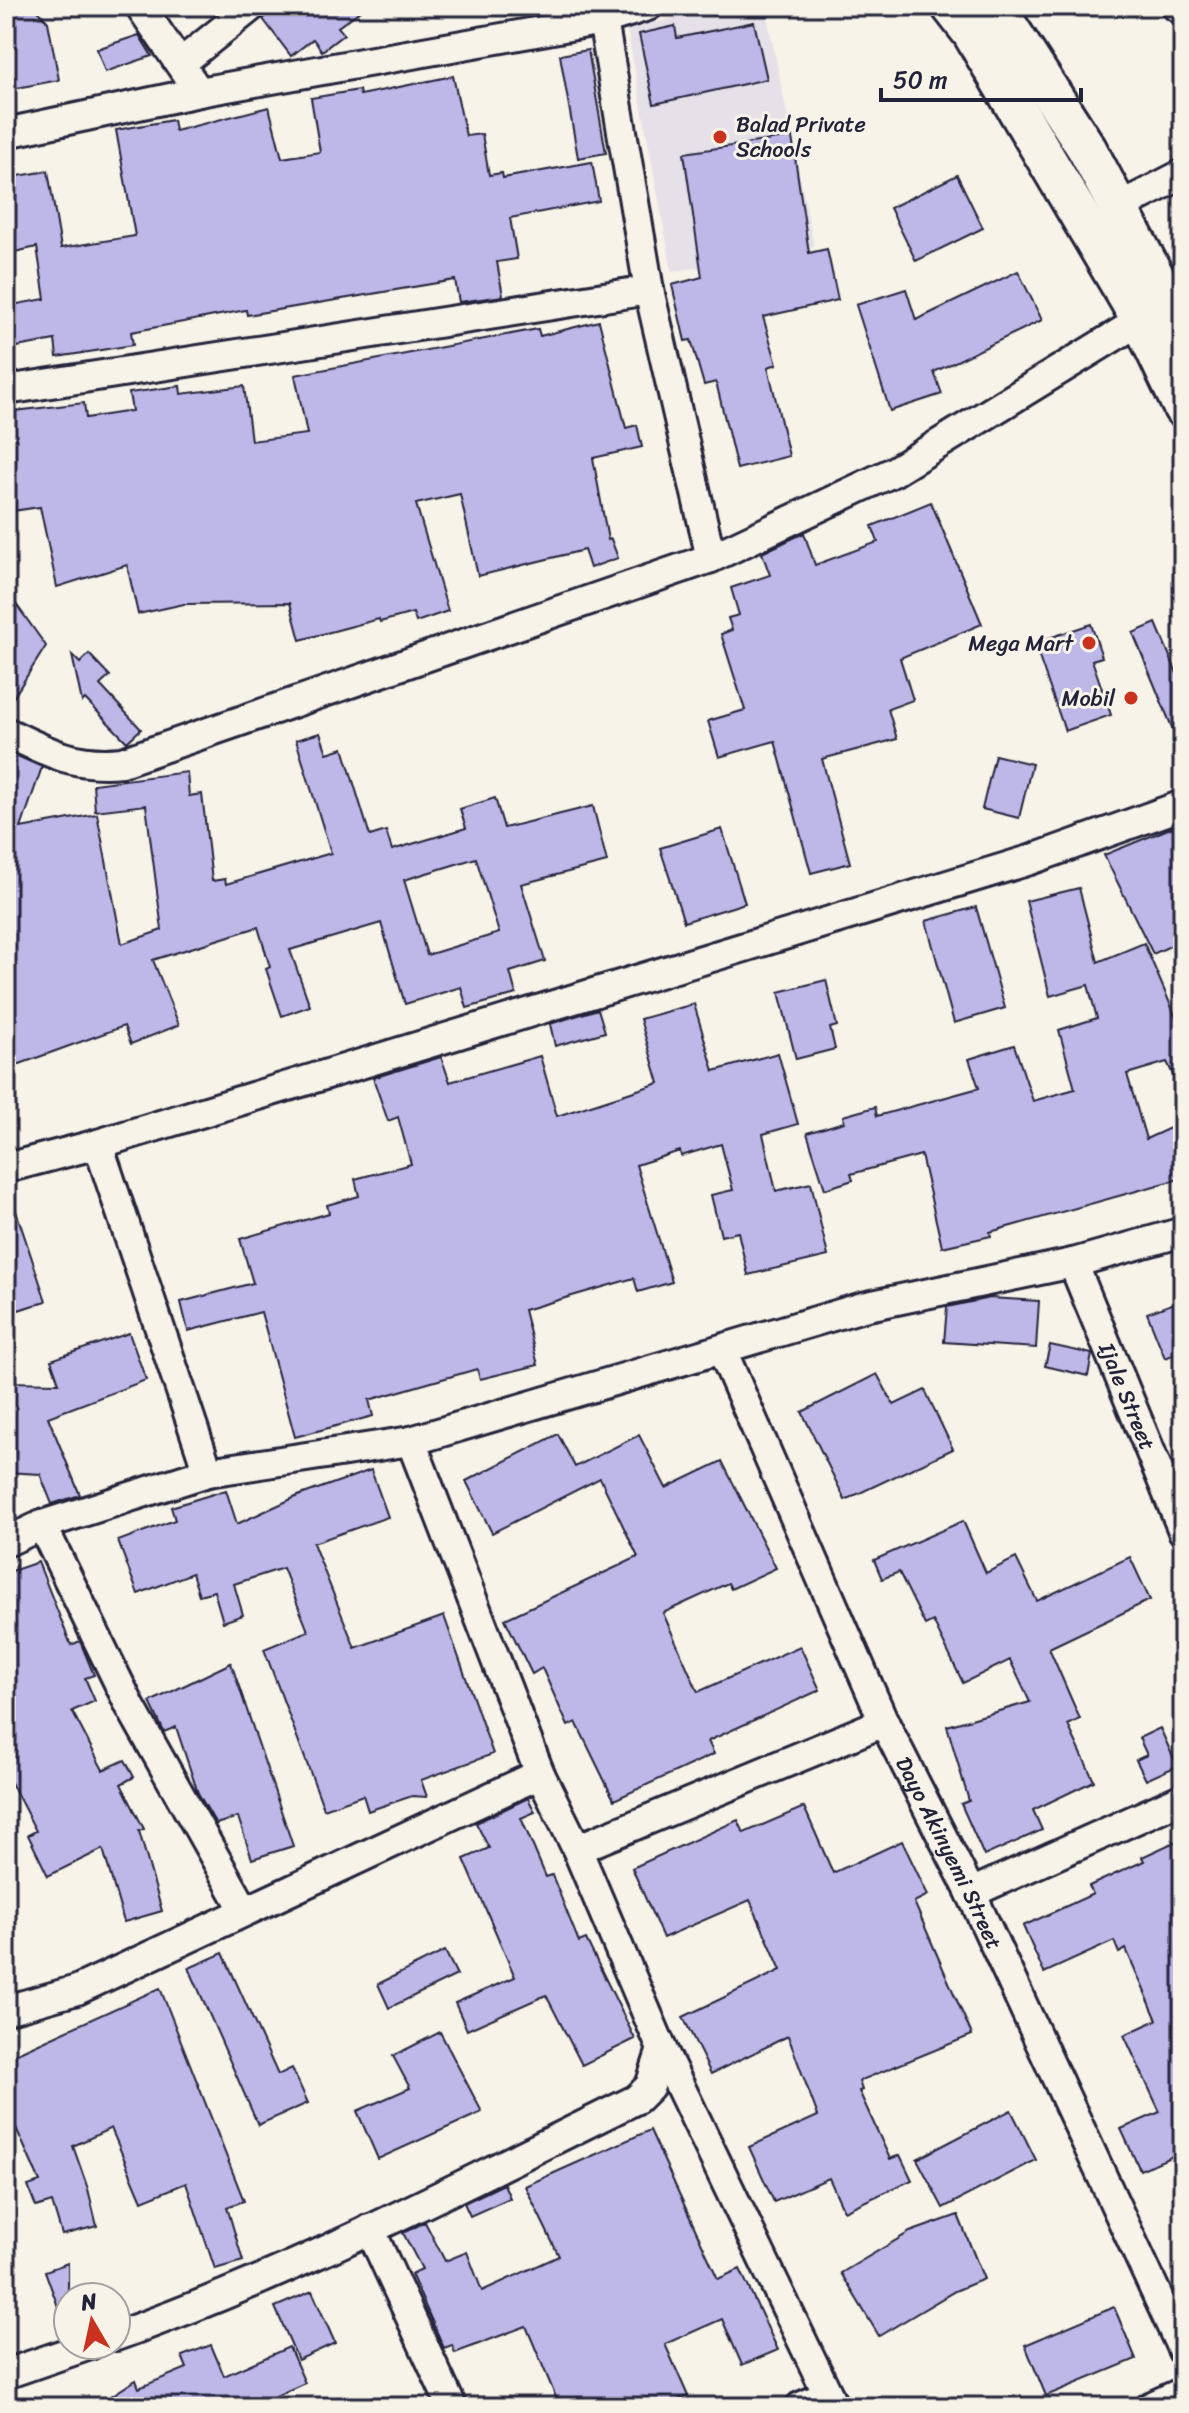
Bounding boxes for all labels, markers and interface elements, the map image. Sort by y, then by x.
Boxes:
scale bar [881,52,1081,102]
text: 50 m [893,59,948,101]
place label: Balad Private Schools [736,105,866,169]
marker: Balad Private Schools [711,128,729,146]
place label: Mega Mart [968,624,1074,663]
marker: Mega Mart [1080,634,1098,652]
place label: Mobil [1061,679,1116,718]
marker: Mobil [1122,689,1140,707]
street label: Ijale Street [1088,1335,1167,1456]
street label: Dayo Akinyemi Street [885,1749,1014,1956]
north arrow [52,2281,132,2361]
text: N [77,2281,100,2322]

